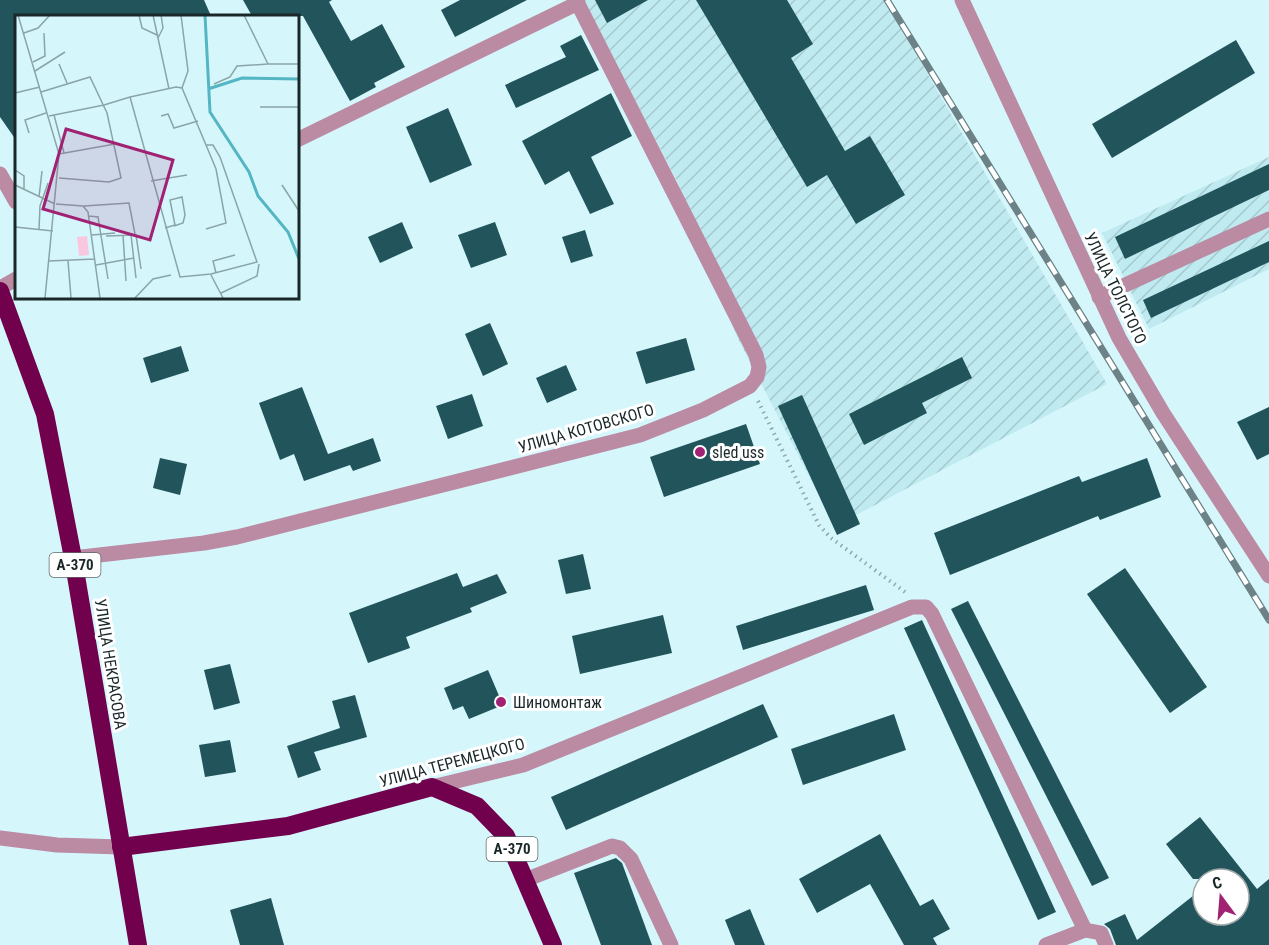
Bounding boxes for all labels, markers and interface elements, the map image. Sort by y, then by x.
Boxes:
inset map [15,15,298,298]
street label: УЛИЦА ТОЛСТОГО [1080,229,1151,347]
street label: УЛИЦА КОТОВСКОГО [516,400,656,457]
place label: sled uss [712,443,764,462]
marker: sled uss [693,445,707,459]
road number: А-370 [50,553,100,577]
street label: УЛИЦА НЕКРАСОВА [91,597,130,731]
place label: Шиномонтаж [513,693,602,712]
marker: Шиномонтаж [494,695,508,709]
street label: УЛИЦА ТЕРЕМЕЦКОГО [377,734,527,791]
road number: А-370 [486,837,538,861]
north arrow [1191,867,1251,927]
text: С [1210,873,1224,893]

